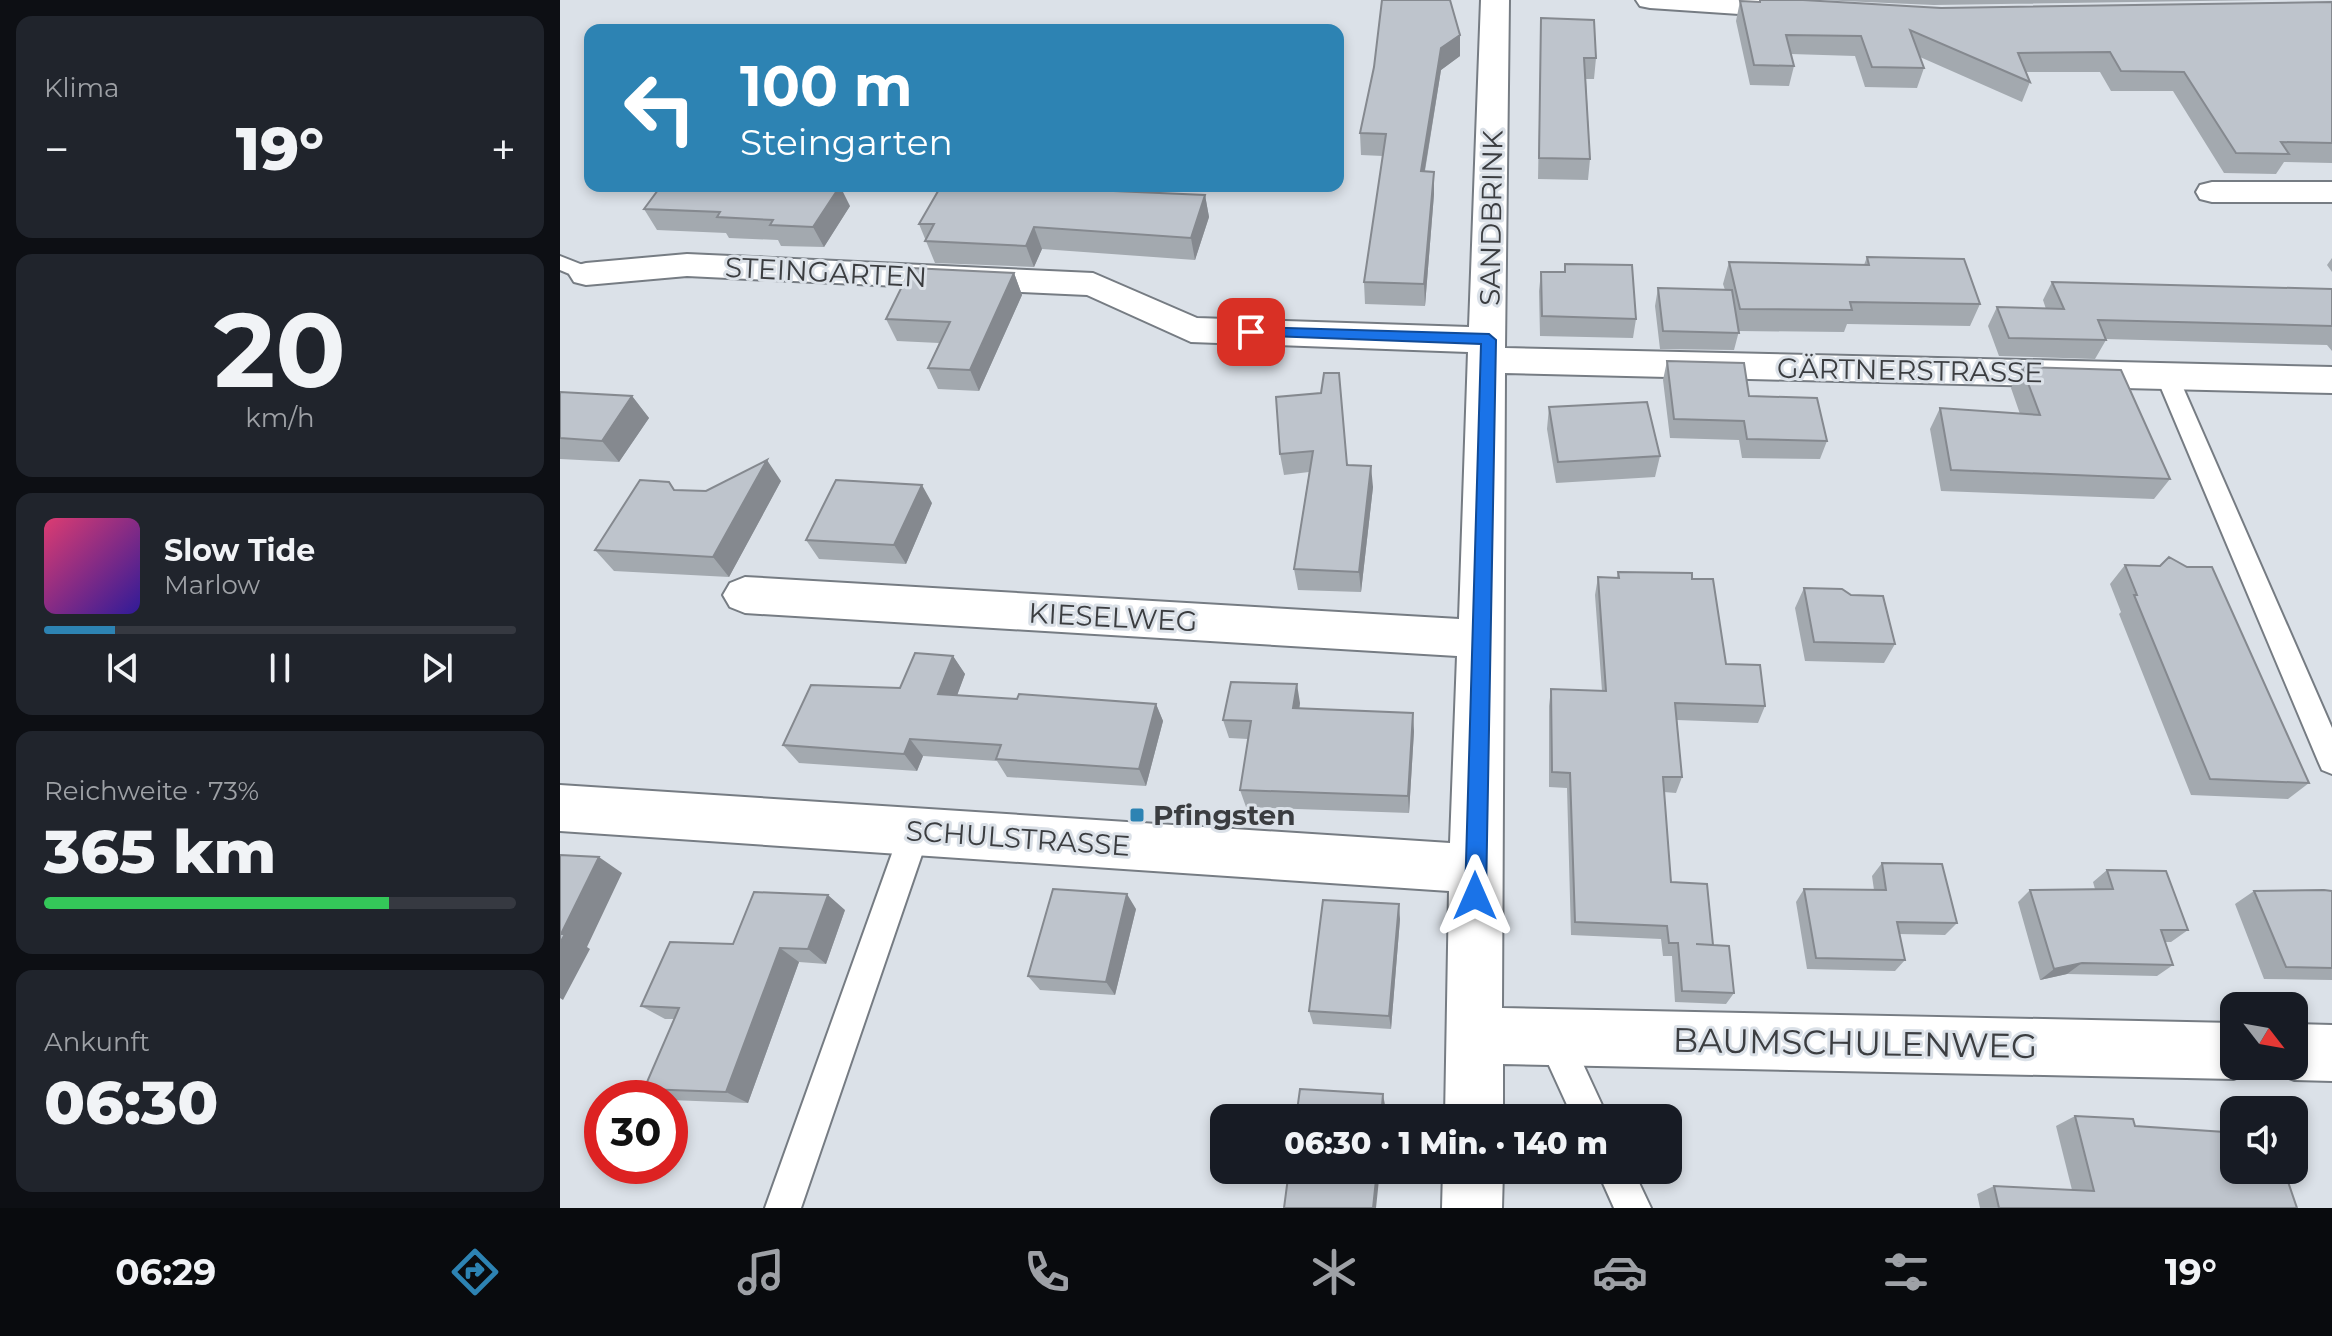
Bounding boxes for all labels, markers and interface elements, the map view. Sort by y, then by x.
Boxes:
text: 100 m [740,52,913,120]
icon: left [608,56,712,160]
text: Klima [44,72,119,104]
text: 19° [236,112,324,185]
text: Steingarten [740,120,953,164]
text: − [44,122,69,176]
text: + [491,122,516,176]
street label: SANDBRINK [1472,130,1510,306]
street label: STEINGARTEN [724,250,928,294]
text: 20 [214,286,346,413]
pin [1217,298,1285,366]
icon: arrive [1229,310,1273,354]
street label: GÄRTNERSTRASSE [1777,351,2043,389]
text: km/h [245,402,315,434]
text: Slow Tide [164,532,315,569]
text: Marlow [164,569,260,601]
street label: KIESELWEG [1028,596,1198,638]
icon: previous [101,646,145,690]
icon: pause [258,646,302,690]
icon: next [415,646,459,690]
text: Reichweite · 73% [44,775,259,807]
place label: Pfingsten [1153,798,1296,832]
marker: Pfingsten [1128,806,1146,824]
street label: SCHULSTRASSE [905,813,1131,863]
text: 365 km [44,815,276,888]
position arrow [1433,854,1517,938]
north arrow [2220,992,2308,1080]
map controls [2220,992,2308,1184]
street label: BAUMSCHULENWEG [1672,1019,2038,1067]
text: Ankunft [44,1026,150,1058]
text: 06:30 [44,1066,218,1139]
speed limit sign: 30 [584,1080,688,1184]
button: sound [2220,1096,2308,1184]
text: 06:30 · 1 Min. · 140 m [1284,1125,1608,1162]
icon: directions [447,1244,503,1300]
icon: music [733,1244,789,1300]
icon: phone [1019,1244,1075,1300]
icon: climate [1306,1244,1362,1300]
icon: car [1592,1244,1648,1300]
icon: filters [1878,1244,1934,1300]
text: 06:29 [115,1250,216,1294]
text: 19° [2165,1250,2217,1294]

